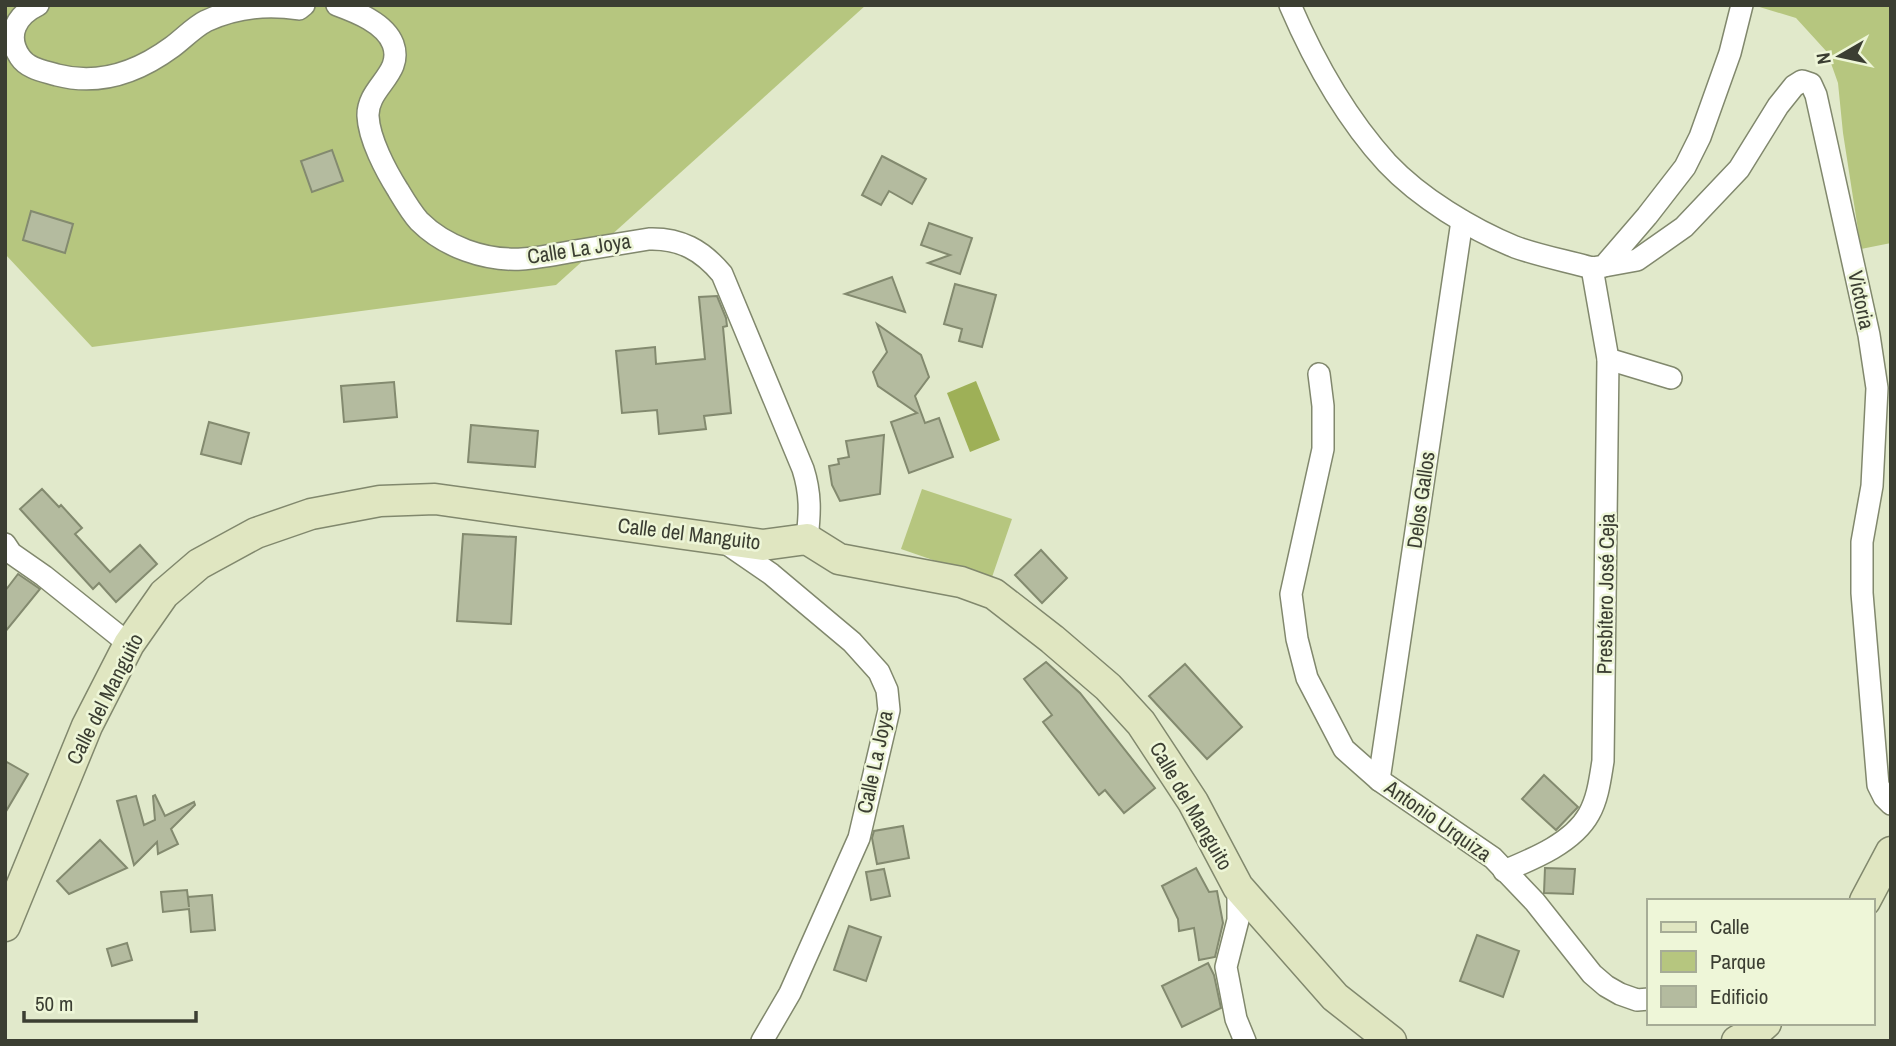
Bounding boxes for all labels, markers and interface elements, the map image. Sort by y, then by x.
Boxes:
north arrow [1805,21,1875,91]
text: N [1809,51,1837,66]
street label: Calle La Joya [525,226,633,271]
street label: Victoria [1841,268,1882,332]
street label: Delos Gallos [1399,450,1442,550]
street label: Calle del Manguito [616,510,762,557]
street label: Presbítero José Ceja [1590,513,1621,675]
street label: Calle del Manguito [59,628,150,769]
street label: Calle La Joya [849,707,900,816]
street label: Calle del Manguito [1143,736,1240,875]
street label: Antonio Urquiza [1378,772,1498,868]
legend [1647,899,1875,1025]
text: Calle [1710,912,1749,941]
text: Parque [1710,947,1766,976]
scale bar [24,979,196,1023]
text: Edificio [1710,982,1768,1011]
text: 50 m [35,989,73,1018]

